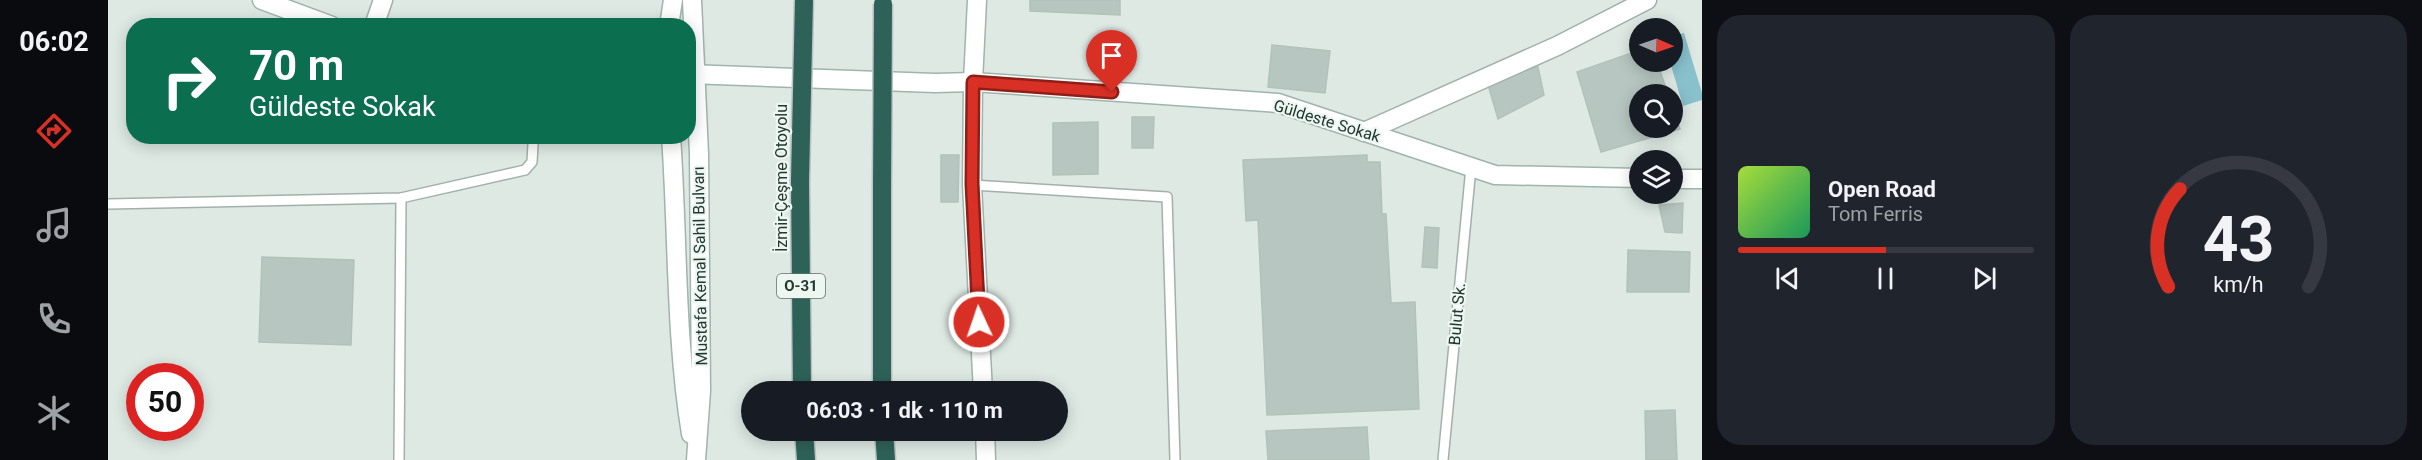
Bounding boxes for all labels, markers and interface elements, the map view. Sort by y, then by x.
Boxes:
north arrow [1629,18,1683,72]
map controls [1629,18,1683,204]
text: 06:02 [19,26,89,58]
pin [1086,30,1137,92]
icon: arrive [1095,39,1128,72]
text: 70 m [249,41,344,90]
icon: right [150,42,228,120]
button: search [1629,84,1683,138]
text: Güldeste Sokak [249,91,436,123]
street label: Güldeste Sokak [1271,96,1384,147]
street label: İzmir-Çeşme Otoyolu [772,104,791,252]
icon: directions [33,110,75,152]
button: layers [1629,150,1683,204]
street label: Mustafa Kemal Sahil Bulvarı [689,166,711,366]
text: Open Road [1828,177,1936,202]
text: Tom Ferris [1828,202,1923,226]
text: 43 [2202,203,2274,276]
icon: music [33,204,75,246]
icon: previous [1771,262,1804,295]
icon: pause [1869,262,1902,295]
icon: next [1968,262,2001,295]
text: km/h [2213,272,2263,297]
road number: O-31 [777,274,825,298]
street label: Bulut Sk. [1445,282,1469,346]
position arrow [947,290,1011,354]
icon: phone [33,298,75,340]
speed limit sign: 50 [126,363,204,441]
icon: climate [33,392,75,434]
text: 06:03 · 1 dk · 110 m [806,398,1003,423]

